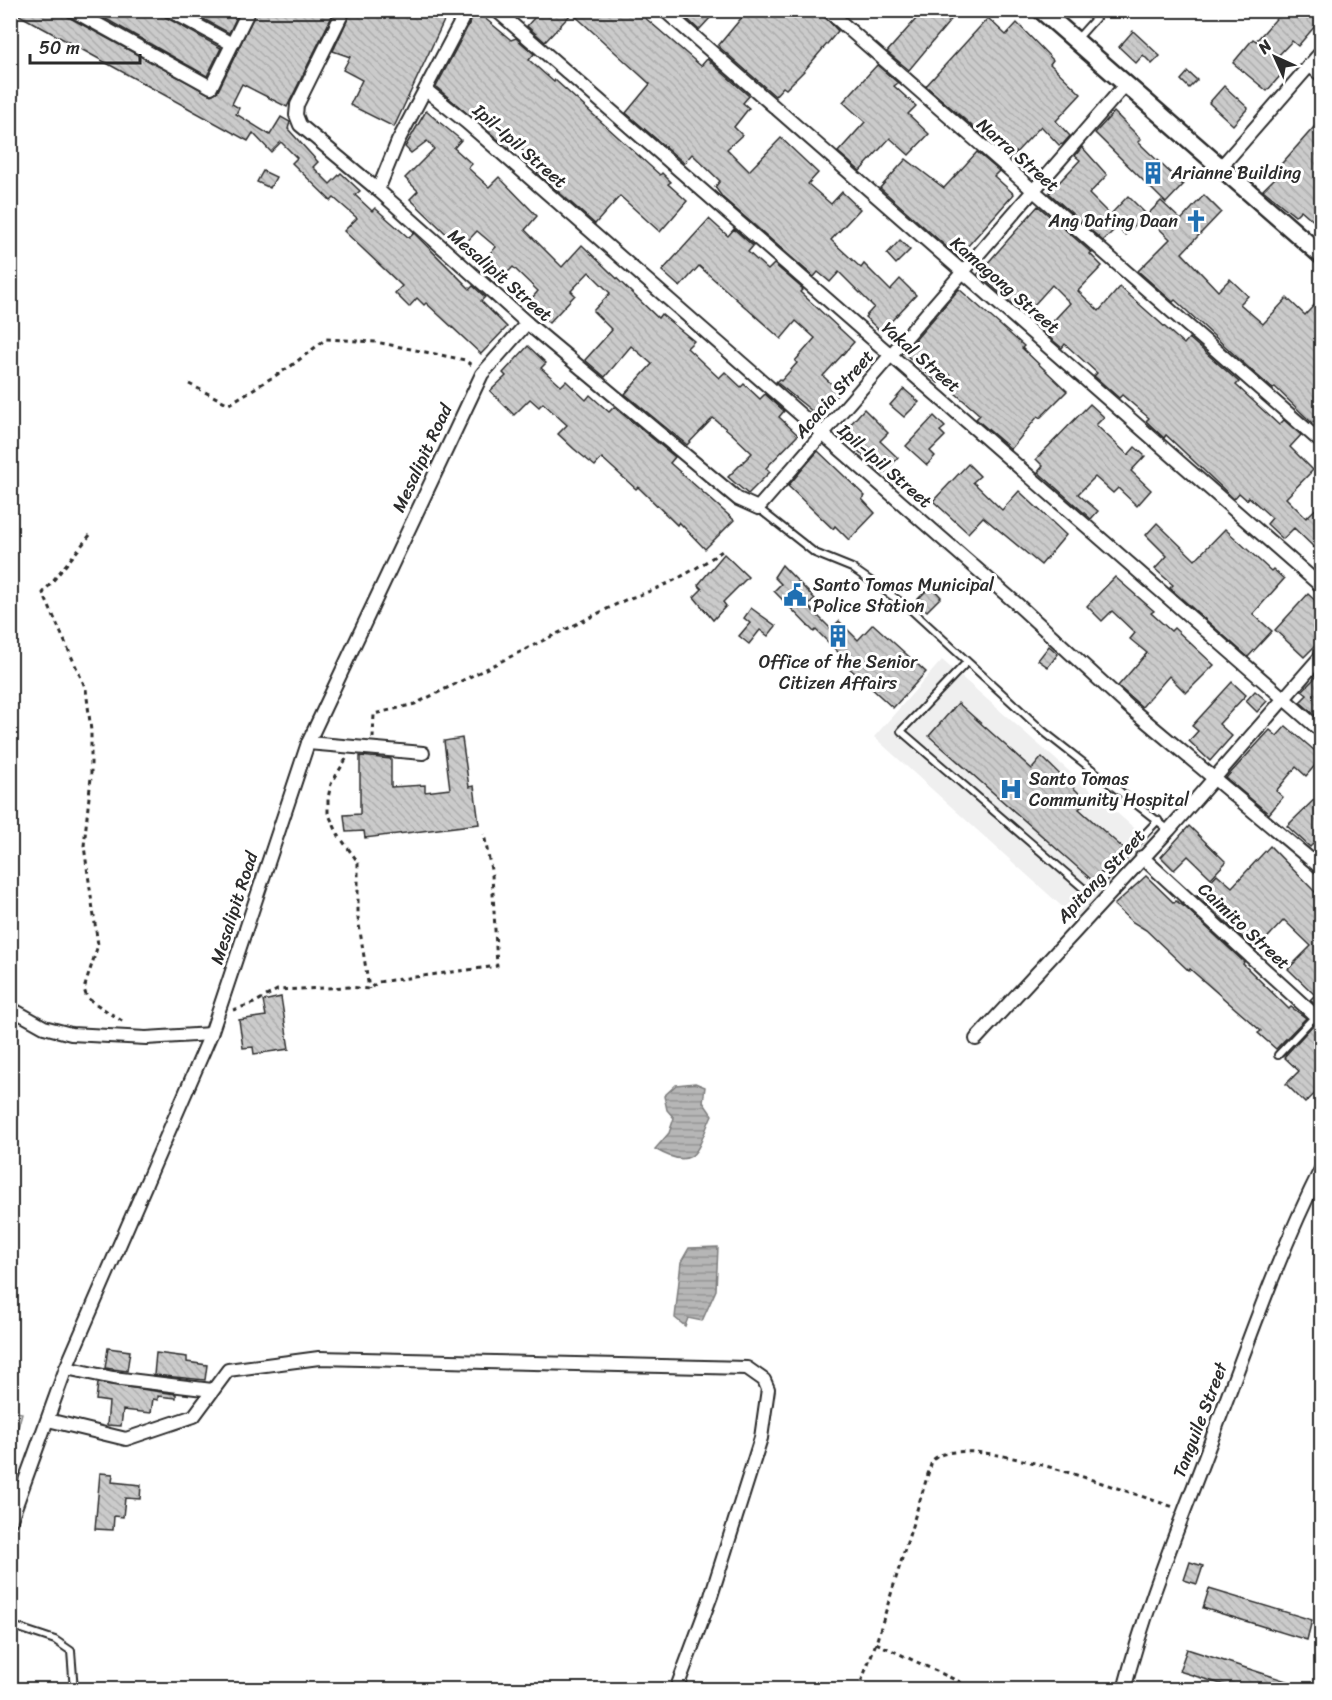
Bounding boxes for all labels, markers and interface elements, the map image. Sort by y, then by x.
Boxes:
scale bar [30,27,140,65]
north arrow [1245,27,1305,87]
text: 50 m [39,32,80,64]
text: N [1250,32,1280,62]
street label: Ipil-Ipil Street [464,95,575,197]
street label: Narra Street [969,110,1067,201]
place label: Arianne Building [1170,157,1301,189]
building icon: Arianne Building [1140,160,1166,186]
place label: Ang Dating Daan [1048,205,1178,237]
church icon: Ang Dating Daan [1183,208,1209,234]
street label: Mesalipit Street [440,220,560,330]
street label: Kamagong Street [943,228,1067,342]
street label: Yakal Street [874,313,968,401]
street label: Acacia Street [785,342,882,447]
street label: Mesalipit Road [383,397,462,518]
street label: Ipil-Ipil Street [829,415,940,517]
place label: Santo Tomas Municipal Police Station [813,569,995,622]
public building icon: Santo Tomas Municipal Police Station [782,582,808,608]
building icon: Office of the Senior Citizen Affairs [825,623,851,649]
place label: Office of the Senior Citizen Affairs [759,646,919,699]
place label: Santo Tomas Community Hospital [1029,763,1190,816]
hospital icon: Santo Tomas Community Hospital [998,776,1024,802]
street label: Apitong Street [1048,821,1154,931]
street label: Mesalipit Road [201,846,268,969]
street label: Caimito Street [1190,874,1298,978]
street label: Tanguile Street [1163,1357,1237,1483]

